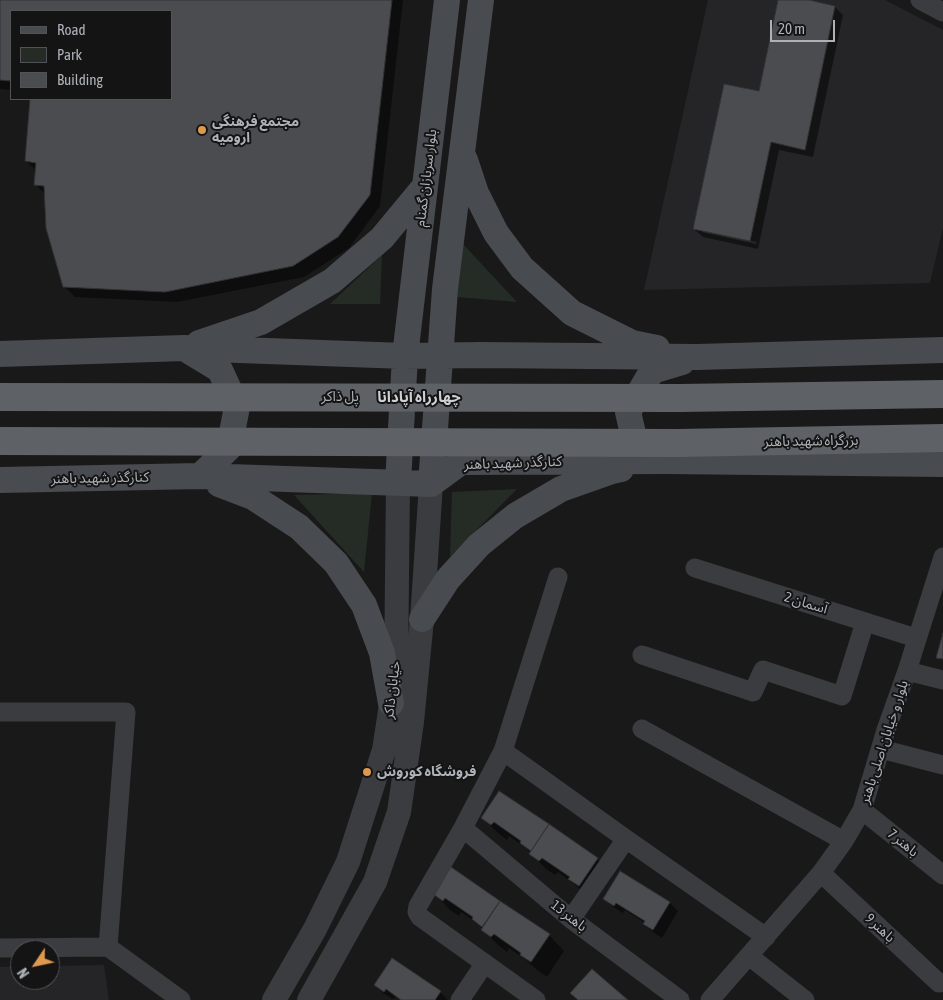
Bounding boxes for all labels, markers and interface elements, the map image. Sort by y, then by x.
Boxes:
legend [10,10,172,100]
scale bar [773,10,838,42]
text: 20 m [778,20,805,37]
text: Road [57,21,86,38]
text: Park [57,46,82,63]
text: Building [57,71,103,88]
place label: مجتمع فرهنگی ارومیه [212,114,299,146]
marker: مجتمع فرهنگی ارومیه [196,124,208,136]
street label: بلوار سربازان گمنام [412,128,440,228]
district label: چهارراه آپادانا [377,388,461,406]
street label: پل ذاکر [321,389,359,405]
street label: بزرگراه شهید باهنر [764,432,858,450]
street label: کنارگذر شهید باهنر [464,453,562,473]
street label: کنارگذر شهید باهنر [51,469,149,487]
street label: آسمان 2 [782,588,830,618]
street label: خیابان ذاکر [380,660,404,720]
street label: بلوار و خیابان اصلی باهنر [856,678,912,806]
place label: فروشگاه کوروش [377,764,476,780]
marker: فروشگاه کوروش [361,766,373,778]
street label: باهنر 7 [884,826,922,860]
street label: باهنر 13 [548,897,590,935]
street label: باهنر 9 [862,910,898,946]
north arrow [10,940,60,990]
text: N [14,965,32,981]

